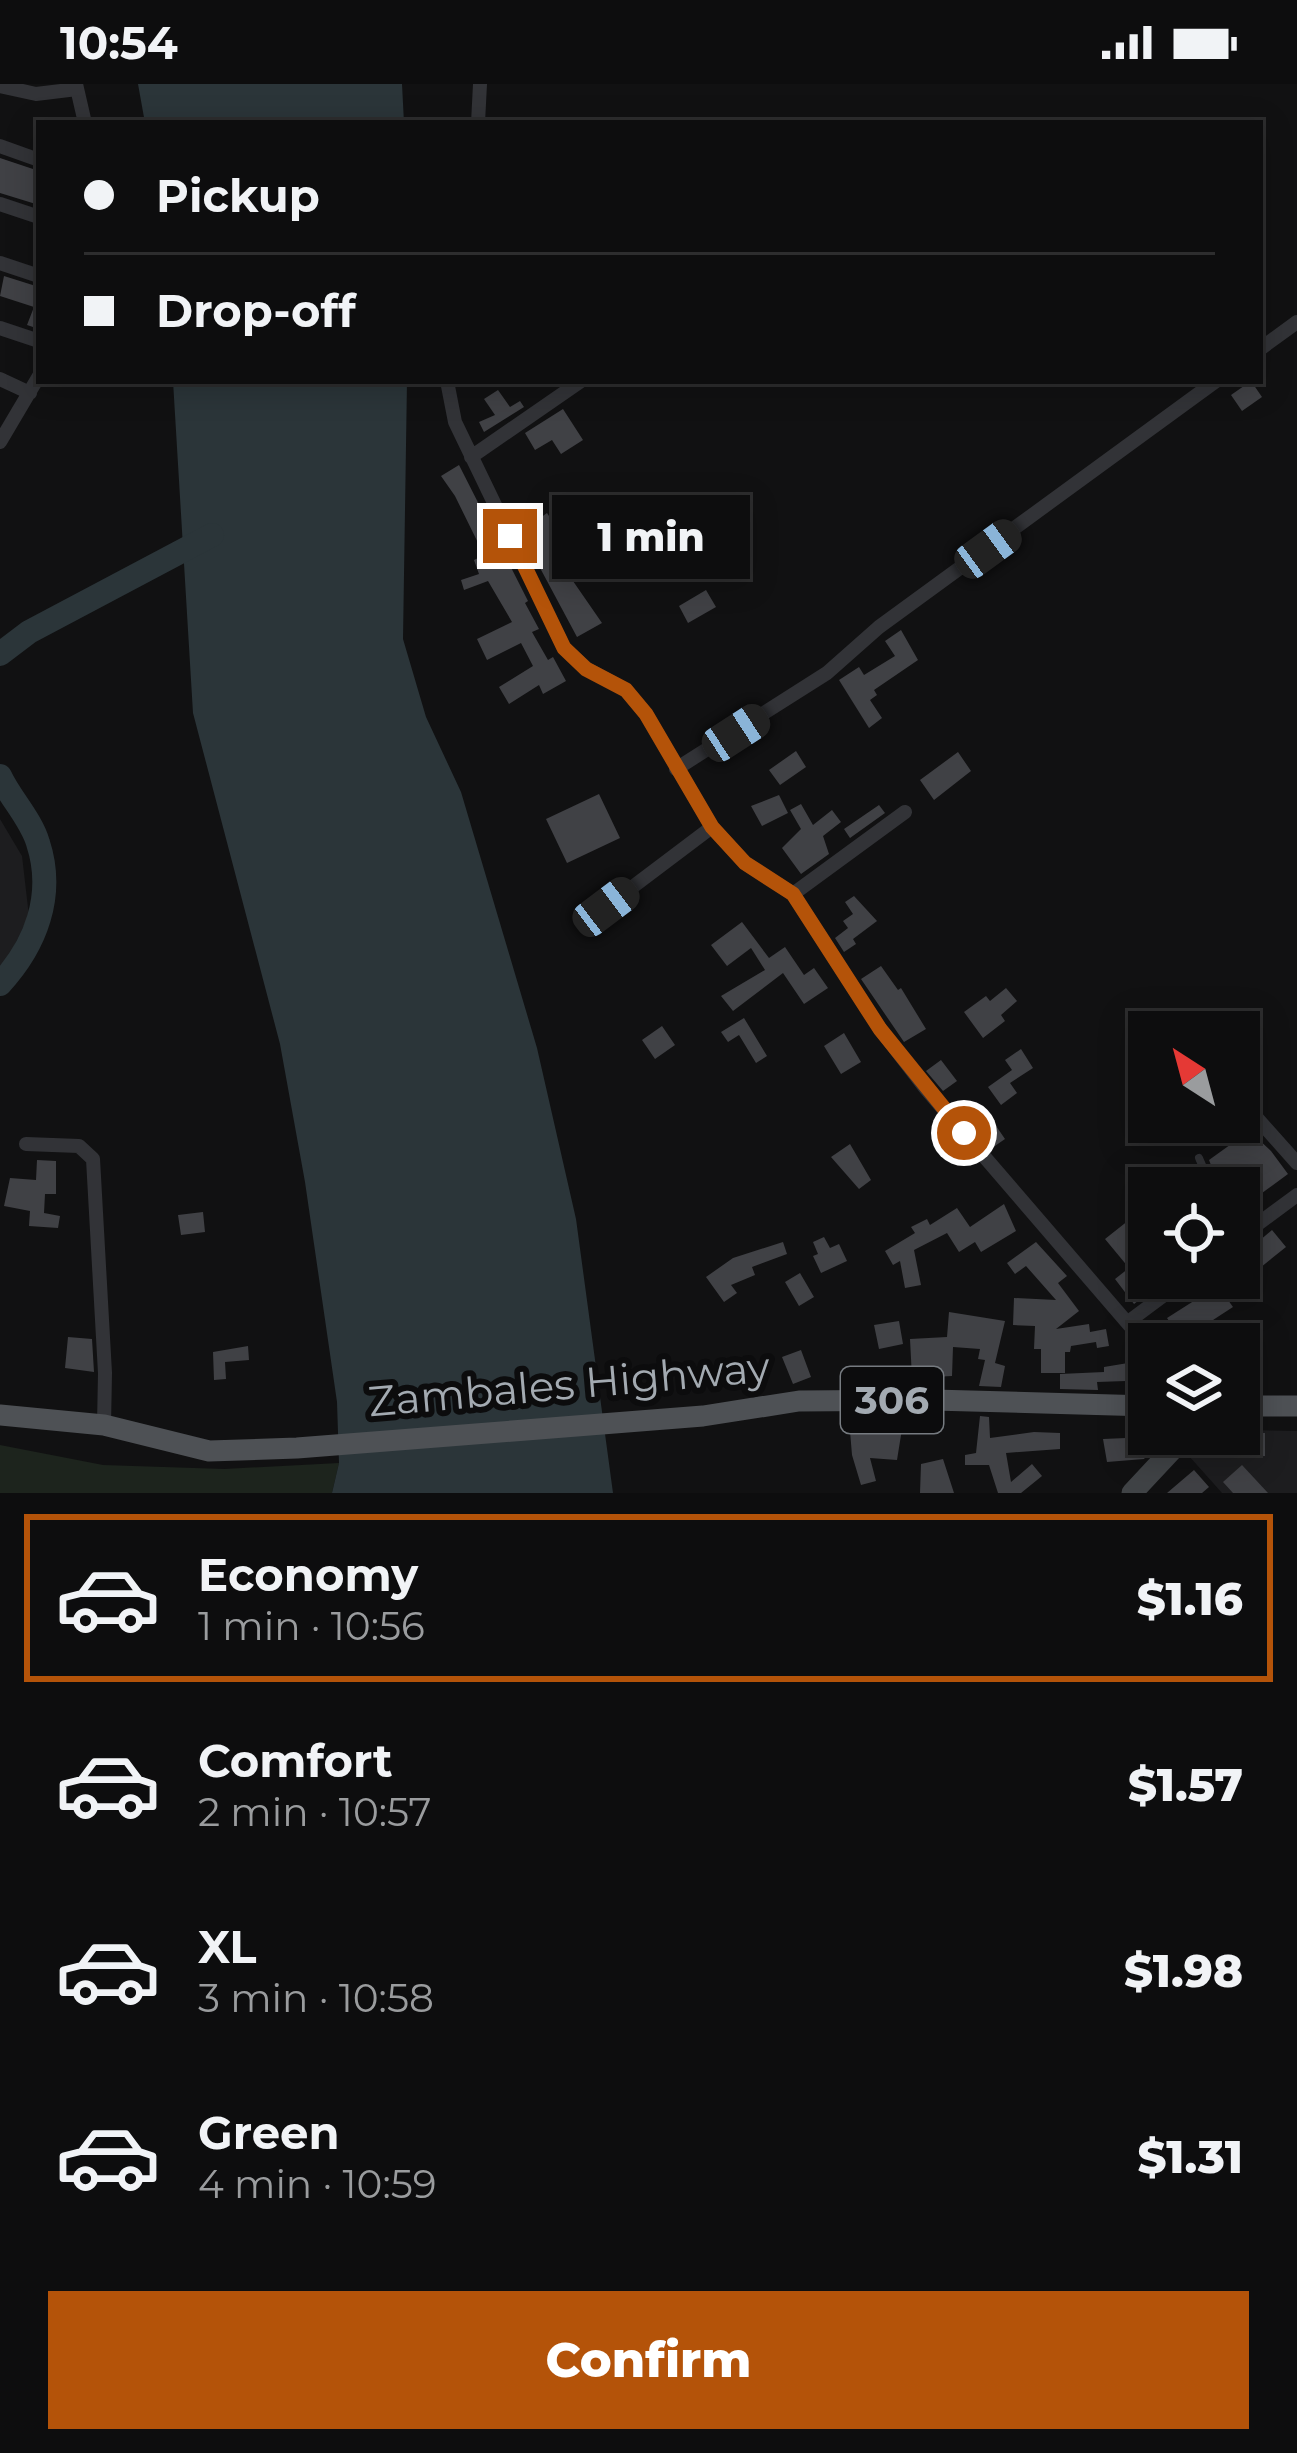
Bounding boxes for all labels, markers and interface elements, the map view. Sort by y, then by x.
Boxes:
text: 10:54 [60,15,178,70]
text: Pickup [156,168,320,223]
text: Drop-off [156,283,356,338]
callout: 1 min [552,494,750,578]
route end [483,509,537,563]
text: 1 min [597,513,705,561]
car [948,513,1028,585]
car [696,698,776,768]
car [566,871,646,943]
north arrow [1128,1011,1260,1143]
map controls [1128,1011,1260,1455]
route start [937,1106,991,1160]
button: locate [1128,1167,1260,1299]
button: layers [1128,1323,1260,1455]
street label: Zambales Highway [366,1341,772,1427]
road number: 306 [841,1367,943,1433]
icon: car [54,1544,162,1652]
text: Economy [198,1547,418,1602]
text: $1.16 [1137,1571,1243,1626]
text: 1 min · 10:56 [198,1602,425,1650]
icon: car [54,1730,162,1838]
text: Comfort [198,1733,393,1788]
text: $1.57 [1128,1757,1243,1812]
text: 2 min · 10:57 [198,1788,432,1836]
icon: car [54,1916,162,2024]
text: XL [198,1919,256,1974]
text: $1.98 [1124,1943,1243,1998]
text: 3 min · 10:58 [198,1974,434,2022]
icon: car [54,2102,162,2210]
text: Green [198,2105,340,2160]
text: $1.31 [1138,2129,1243,2184]
text: 4 min · 10:59 [198,2160,437,2208]
button: Confirm [48,2291,1249,2429]

